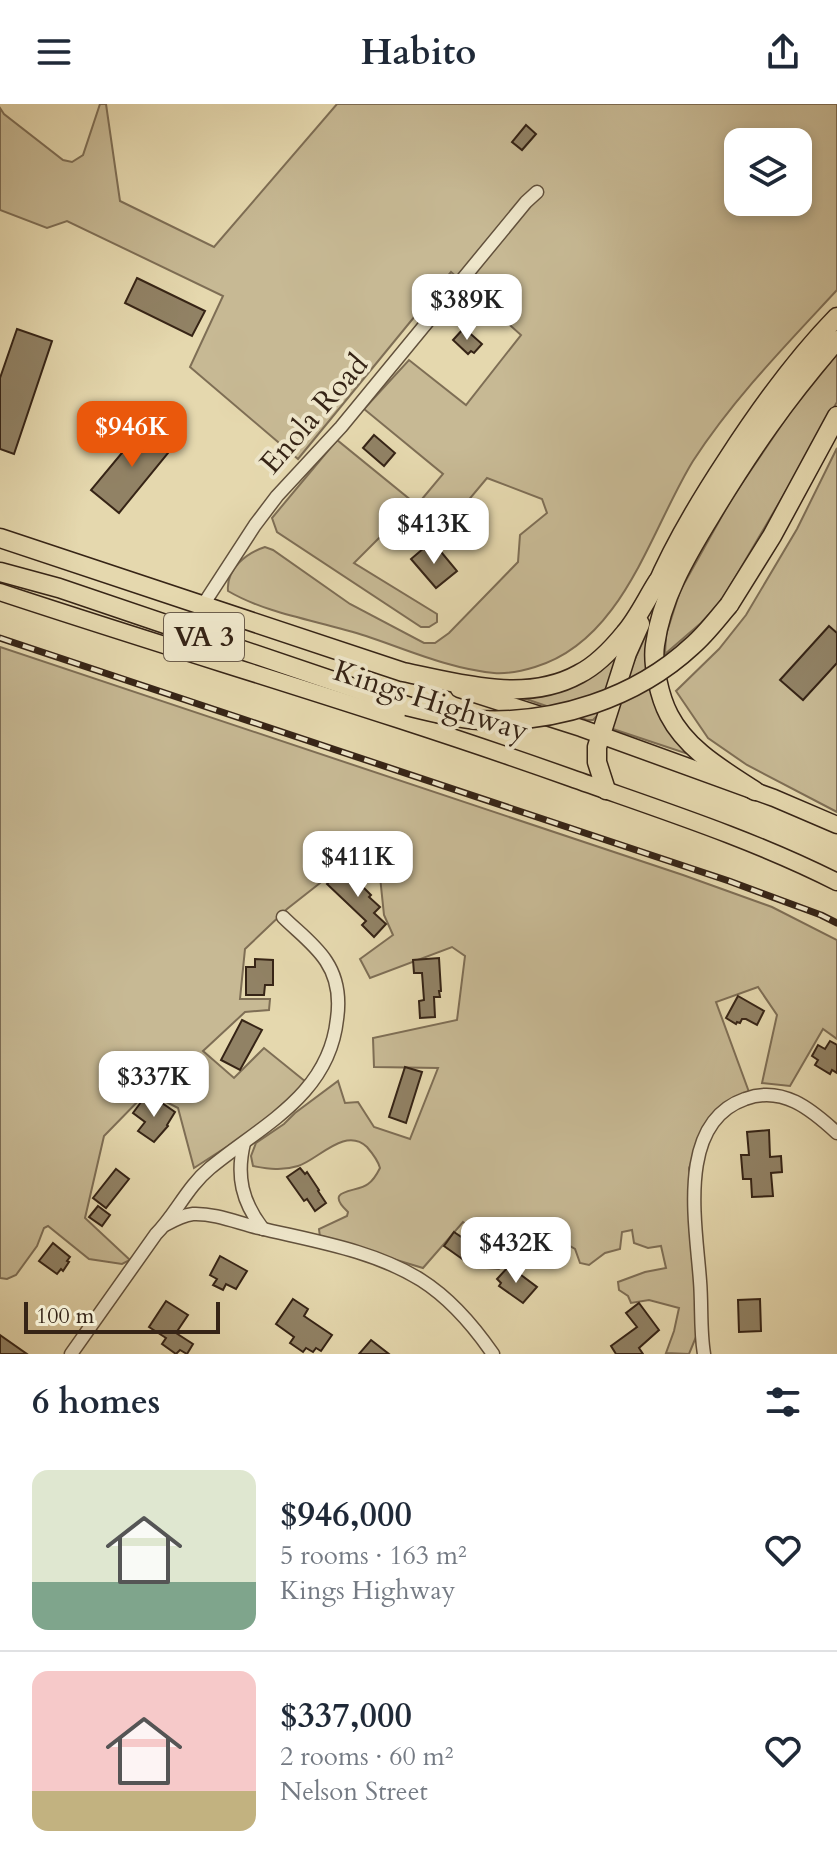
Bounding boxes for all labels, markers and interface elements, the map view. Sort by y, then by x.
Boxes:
text: Habito [361,28,476,77]
icon: menu [32,30,76,74]
icon: share [761,30,805,74]
map controls [724,128,812,216]
button: layers [724,128,812,216]
pin: $389K [411,274,523,342]
text: $389K [430,282,504,317]
street label: Enola Road [251,345,378,483]
pin: $946K [76,401,188,469]
text: $946K [95,409,169,444]
pin: $413K [378,498,490,566]
text: $413K [397,506,471,541]
road number: VA 3 [164,613,244,661]
street label: Kings Highway [328,650,534,752]
pin: $411K [302,831,414,899]
text: $411K [321,839,395,874]
pin: $337K [98,1051,210,1119]
text: $337K [117,1059,191,1094]
pin: $432K [460,1217,572,1285]
text: $432K [479,1225,553,1260]
scale bar [24,1298,220,1334]
text: 100 m [36,1301,94,1331]
text: 6 homes [32,1379,160,1425]
icon: filters [761,1380,805,1424]
text: $946,000 [280,1492,412,1538]
icon: home [96,1502,192,1598]
icon: heart [761,1528,805,1572]
text: 5 rooms · 163 m² [280,1538,467,1573]
text: Kings Highway [280,1573,455,1608]
text: $337,000 [280,1693,412,1739]
icon: home [96,1703,192,1799]
icon: heart [761,1729,805,1773]
text: 2 rooms · 60 m² [280,1739,453,1774]
text: Nelson Street [280,1774,428,1809]

